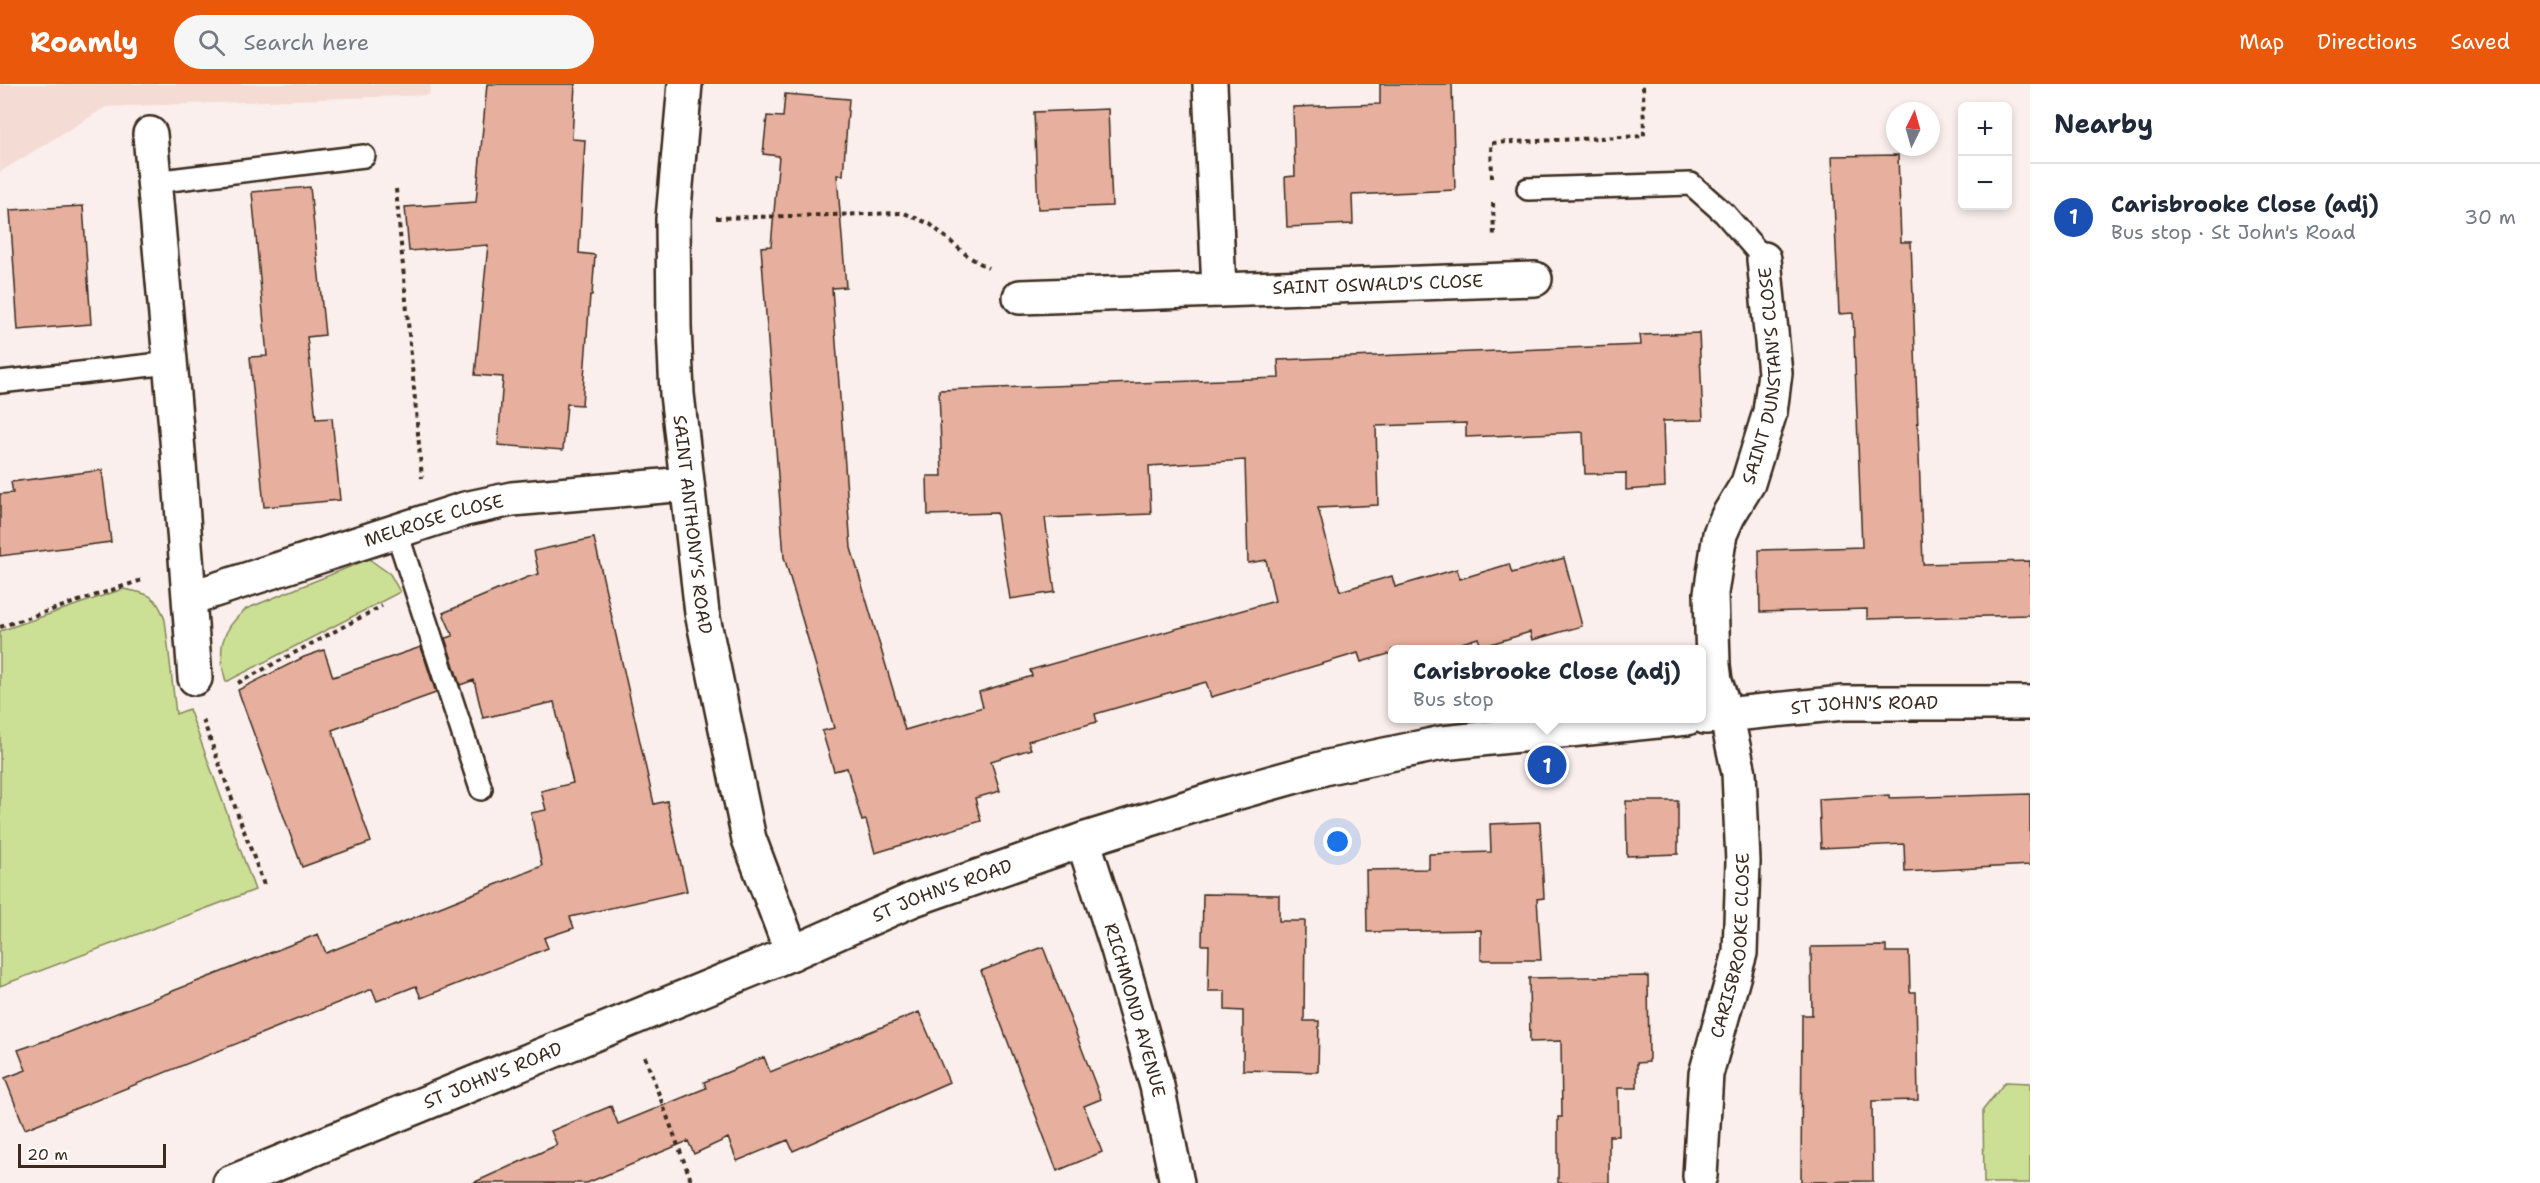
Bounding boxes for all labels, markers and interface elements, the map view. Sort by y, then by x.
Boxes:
search box [174,15,594,69]
text: Roamly [30,23,138,61]
icon: search [195,26,228,59]
text: Search here [243,28,369,57]
text: Map [2239,28,2284,56]
text: Directions [2317,28,2417,56]
text: Saved [2450,28,2510,56]
north arrow [1886,102,1940,156]
map controls [1958,102,2012,210]
button: + [1958,102,2012,156]
text: Nearby [2054,106,2153,141]
button: − [1958,156,2012,210]
text: Carisbrooke Close (adj) [2111,190,2379,219]
text: 1 [2069,204,2078,230]
text: 30 m [2464,204,2516,230]
text: Bus stop · St John's Road [2111,219,2356,245]
street label: SAINT DUNSTAN'S CLOSE [1736,266,1787,487]
street label: SAINT OSWALD'S CLOSE [1272,269,1484,300]
street label: SAINT ANTHONY'S ROAD [667,414,718,636]
street label: MELROSE CLOSE [361,489,506,553]
popup [1388,645,1706,723]
text: Carisbrooke Close (adj) [1413,657,1681,686]
text: Bus stop [1413,686,1494,712]
street label: ST JOHN'S ROAD [1789,691,1938,720]
pin: 1 [1528,742,1566,788]
your location [1323,827,1352,856]
street label: CARISBROOKE CLOSE [1705,852,1755,1041]
street label: ST JOHN'S ROAD [868,854,1016,928]
street label: RICHMOND AVENUE [1098,920,1171,1099]
street label: ST JOHN'S ROAD [420,1036,566,1115]
scale bar [18,1141,166,1168]
text: 20 m [27,1144,68,1165]

